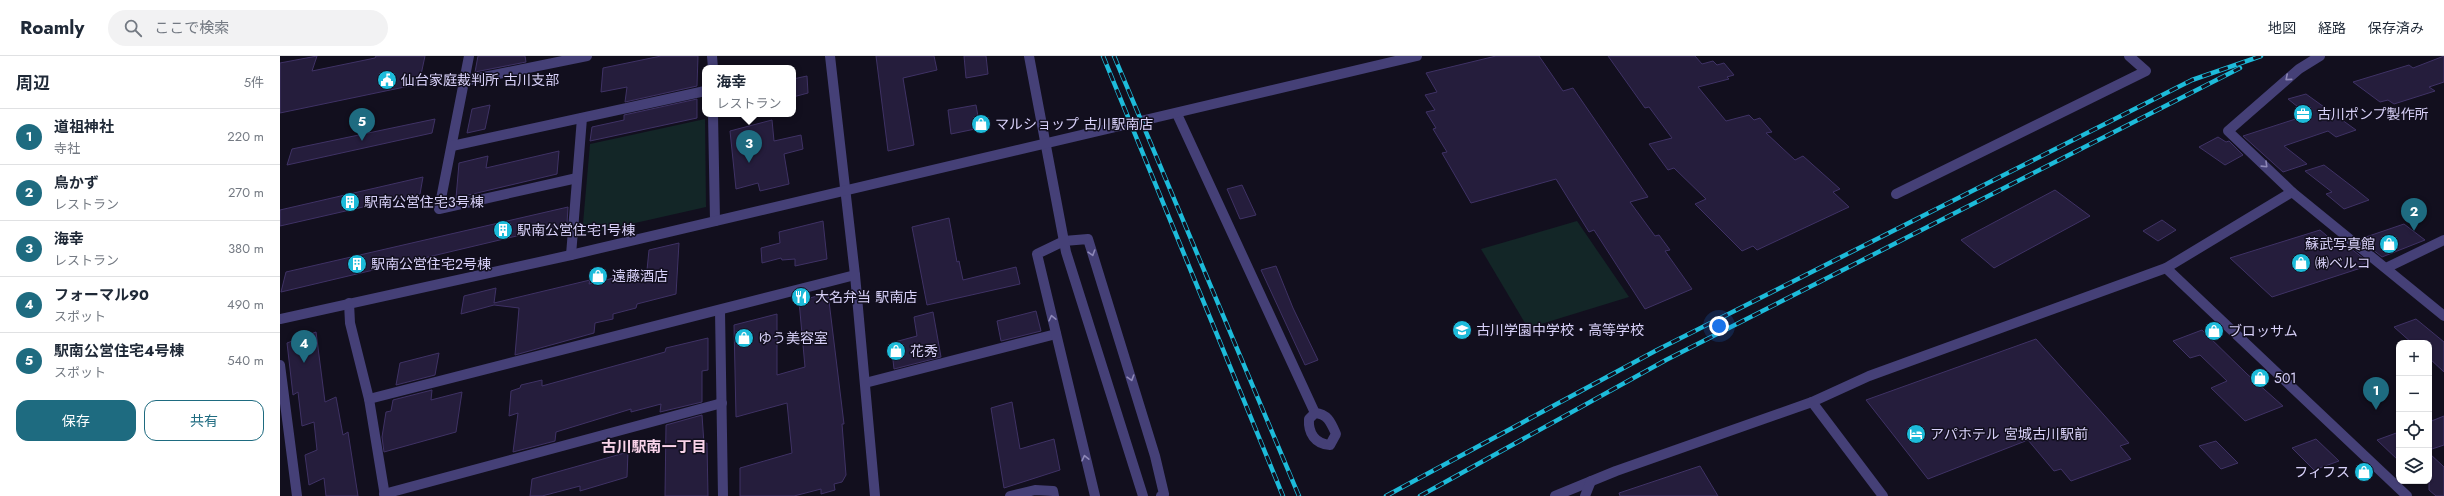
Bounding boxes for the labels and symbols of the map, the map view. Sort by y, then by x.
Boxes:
public building icon: 仙台家庭裁判所 古川支部 [376,69,398,91]
place label: 仙台家庭裁判所 古川支部 [401,70,559,90]
one-way arrow [2285,74,2293,81]
office icon: 古川ポンプ製作所 [2292,103,2314,125]
place label: 古川ポンプ製作所 [2317,104,2429,124]
pin: 5 [349,108,375,141]
shop icon: マルショップ 古川駅南店 [970,113,992,135]
place label: マルショップ 古川駅南店 [995,114,1153,134]
pin: 3 [736,130,762,163]
one-way arrow [2260,161,2267,168]
building icon: 駅南公営住宅3号棟 [339,191,361,213]
place label: 駅南公営住宅3号棟 [364,192,484,212]
pin: 2 [2401,198,2427,231]
building icon: 駅南公営住宅1号棟 [492,219,514,241]
place label: 駅南公営住宅1号棟 [517,220,635,240]
shop icon: 蘇武写真館 [2378,233,2400,255]
place label: 蘇武写真館 [2305,234,2375,254]
one-way arrow [1087,250,1096,257]
shop icon: ㈱ベルコ [2290,252,2312,274]
building icon: 駅南公営住宅2号棟 [346,253,368,275]
place label: ㈱ベルコ [2315,253,2371,273]
place label: 駅南公営住宅2号棟 [371,254,491,274]
shop icon: 遠藤酒店 [587,265,609,287]
place label: 遠藤酒店 [612,266,668,286]
restaurant icon: 大名弁当 駅南店 [790,286,812,308]
place label: 大名弁当 駅南店 [815,287,917,307]
one-way arrow [1049,315,1057,321]
your location [1709,316,1729,336]
school or university icon: 古川学園中学校・高等学校 [1451,319,1473,341]
place label: 古川学園中学校・高等学校 [1476,320,1644,340]
shop icon: ブロッサム [2203,320,2225,342]
place label: ブロッサム [2228,321,2298,341]
shop icon: ゆう美容室 [733,327,755,349]
place label: ゆう美容室 [758,328,828,348]
pin: 4 [291,330,317,363]
shop icon: 花秀 [885,340,907,362]
place label: 花秀 [910,341,938,361]
shop icon: 501 [2249,367,2271,389]
place label: 501 [2274,368,2297,388]
one-way arrow [1126,374,1135,381]
pin: 1 [2363,377,2389,410]
hotel icon: アパホテル 宮城古川駅前 [1905,423,1927,445]
place label: アパホテル 宮城古川駅前 [1930,424,2088,444]
district label: 古川駅南一丁目 [601,436,707,458]
one-way arrow [1081,455,1090,462]
shop icon: フィフス [2353,461,2375,483]
place label: フィフス [2294,462,2350,482]

